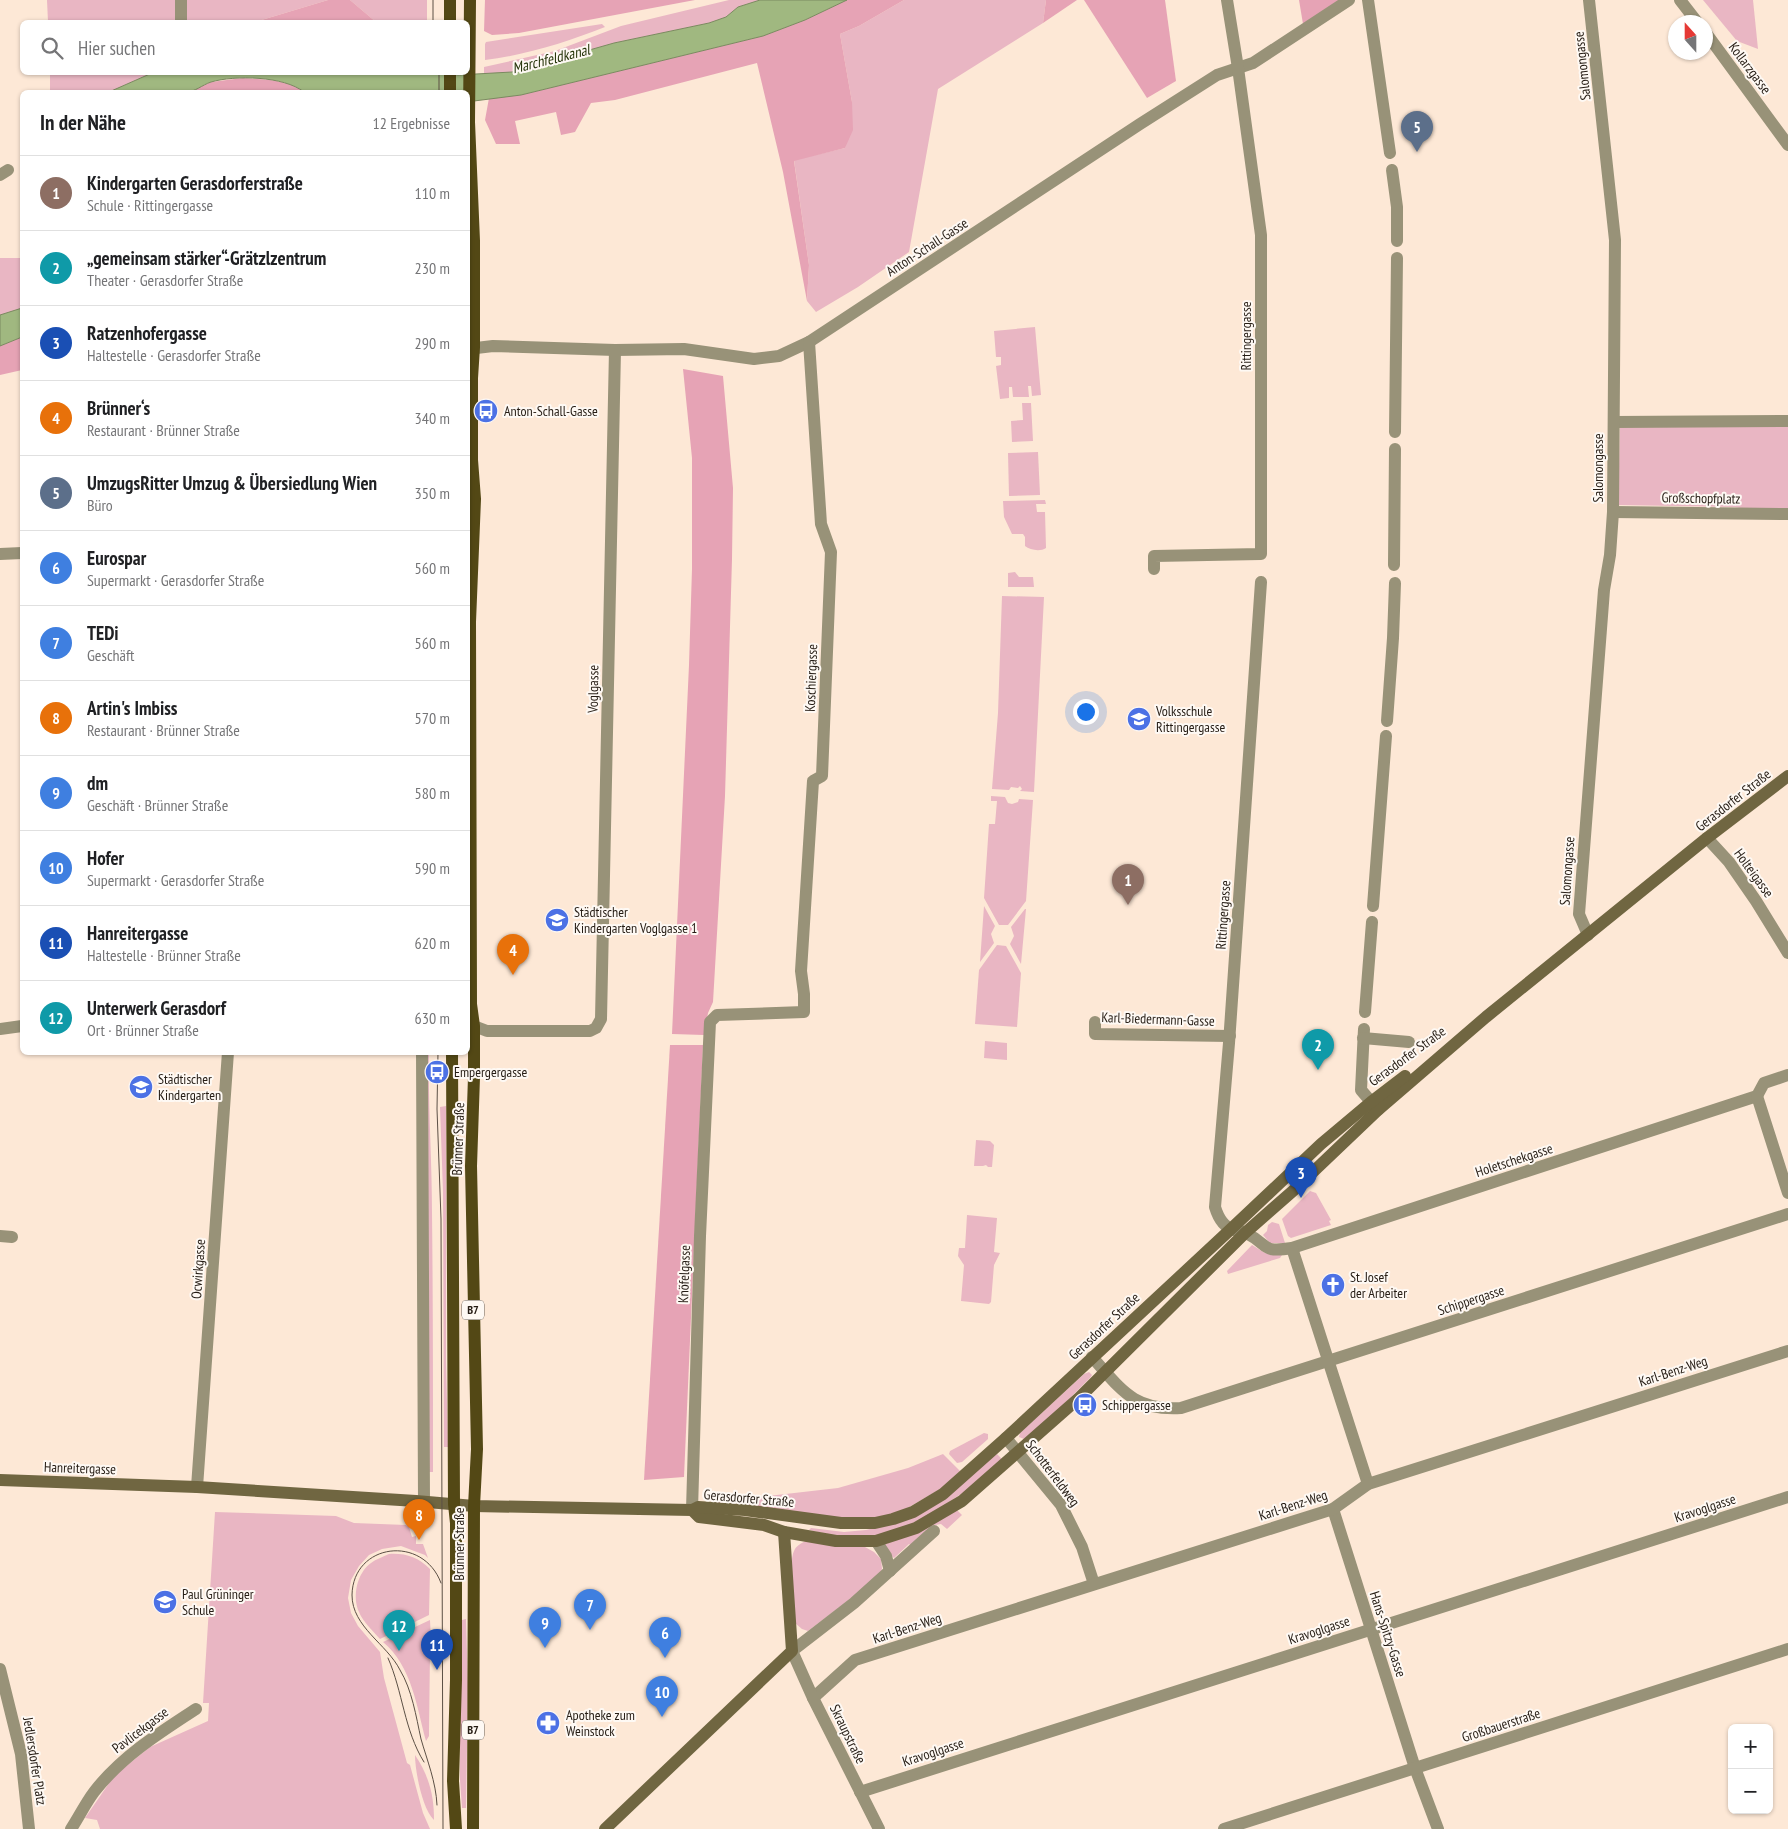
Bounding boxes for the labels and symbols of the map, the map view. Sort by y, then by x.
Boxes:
north arrow [1668,15,1713,60]
street label: Salomongasse [1569,30,1595,101]
water label: Marchfeldkanal [510,39,593,77]
street label: Kollarzgasse [1725,39,1775,98]
pin: 5 [1401,111,1433,152]
street label: Anton-Schall-Gasse [883,214,971,280]
street label: Rittingergasse [1237,301,1255,371]
bus stop icon: Anton-Schall-Gasse [473,398,499,424]
place label: Anton-Schall-Gasse [504,402,598,420]
street label: Salomongasse [1589,433,1607,503]
street label: Großschopfplatz [1661,488,1741,508]
street label: Koschiergasse [801,644,821,712]
street label: Voglgasse [584,665,602,714]
your location [1073,699,1099,725]
place label: Volksschule Rittingergasse [1155,702,1225,736]
school or university icon: Volksschule Rittingergasse [1126,706,1152,732]
street label: Gerasdorfer Straße [1692,765,1774,835]
street label: Salomongasse [1556,836,1578,906]
street label: Holteigasse [1730,845,1778,901]
pin: 1 [1112,864,1144,905]
street label: Rittingergasse [1212,880,1234,950]
place label: Städtischer Kindergarten Voglgasse 1 [574,903,697,937]
school or university icon: Städtischer Kindergarten Voglgasse 1 [544,907,570,933]
pin: 4 [497,934,529,975]
street label: Karl-Biedermann-Gasse [1101,1008,1215,1030]
street label: Gerasdorfer Straße [1365,1022,1449,1090]
pin: 2 [1302,1029,1334,1070]
bus stop icon: Empergergasse [424,1059,450,1085]
place label: Empergergasse [454,1063,528,1081]
place label: Städtischer Kindergarten [158,1070,221,1104]
school or university icon: Städtischer Kindergarten [128,1074,154,1100]
street label: Brünner Straße [448,1102,468,1176]
street label: Holetschekgasse [1473,1139,1555,1181]
pin: 3 [1285,1157,1317,1198]
street label: Ocwirkgasse [187,1238,209,1300]
street label: Knöfelgasse [674,1244,694,1303]
place label: St. Josef der Arbeiter [1350,1268,1407,1302]
church icon: St. Josef der Arbeiter [1320,1272,1346,1298]
street label: Schippergasse [1435,1281,1507,1319]
street label: Gerasdorfer Straße [1065,1288,1143,1364]
road number: B7 [462,1300,484,1320]
street label: Karl-Benz-Weg [1636,1351,1710,1391]
bus stop icon: Schippergasse [1072,1392,1098,1418]
place label: Schippergasse [1102,1396,1171,1414]
street label: Schotterfeldweg [1022,1436,1084,1510]
street label: Hanreitergasse [44,1458,117,1478]
street label: Gerasdorfer Straße [703,1485,795,1511]
street label: Karl-Benz-Weg [1256,1485,1330,1525]
street label: Kravoglgasse [1672,1490,1738,1526]
pin: 8 [403,1499,435,1540]
street label: Brünner Straße [450,1507,468,1581]
place label: Paul Grüninger Schule [182,1585,254,1619]
school or university icon: Paul Grüninger Schule [152,1589,178,1615]
pin: 7 [574,1589,606,1630]
street label: Hans-Spitzy-Gasse [1366,1589,1410,1679]
pin: 9 [529,1607,561,1648]
street label: Karl-Benz-Weg [870,1608,944,1648]
pin: 12 [383,1610,415,1651]
street label: Kravoglgasse [1286,1612,1352,1648]
pin: 6 [649,1617,681,1658]
pin: 11 [421,1629,453,1670]
pin: 10 [646,1676,678,1717]
street label: Skraupstraße [826,1701,870,1767]
street label: Pavlicekgasse [108,1703,172,1757]
street label: Großbauerstraße [1459,1704,1543,1746]
place label: Apotheke zum Weinstock [566,1706,635,1740]
pharmacy icon: Apotheke zum Weinstock [535,1710,561,1736]
street label: Jedlersdorfer Platz [19,1715,51,1806]
road number: B7 [462,1720,484,1740]
street label: Kravoglgasse [900,1734,966,1770]

